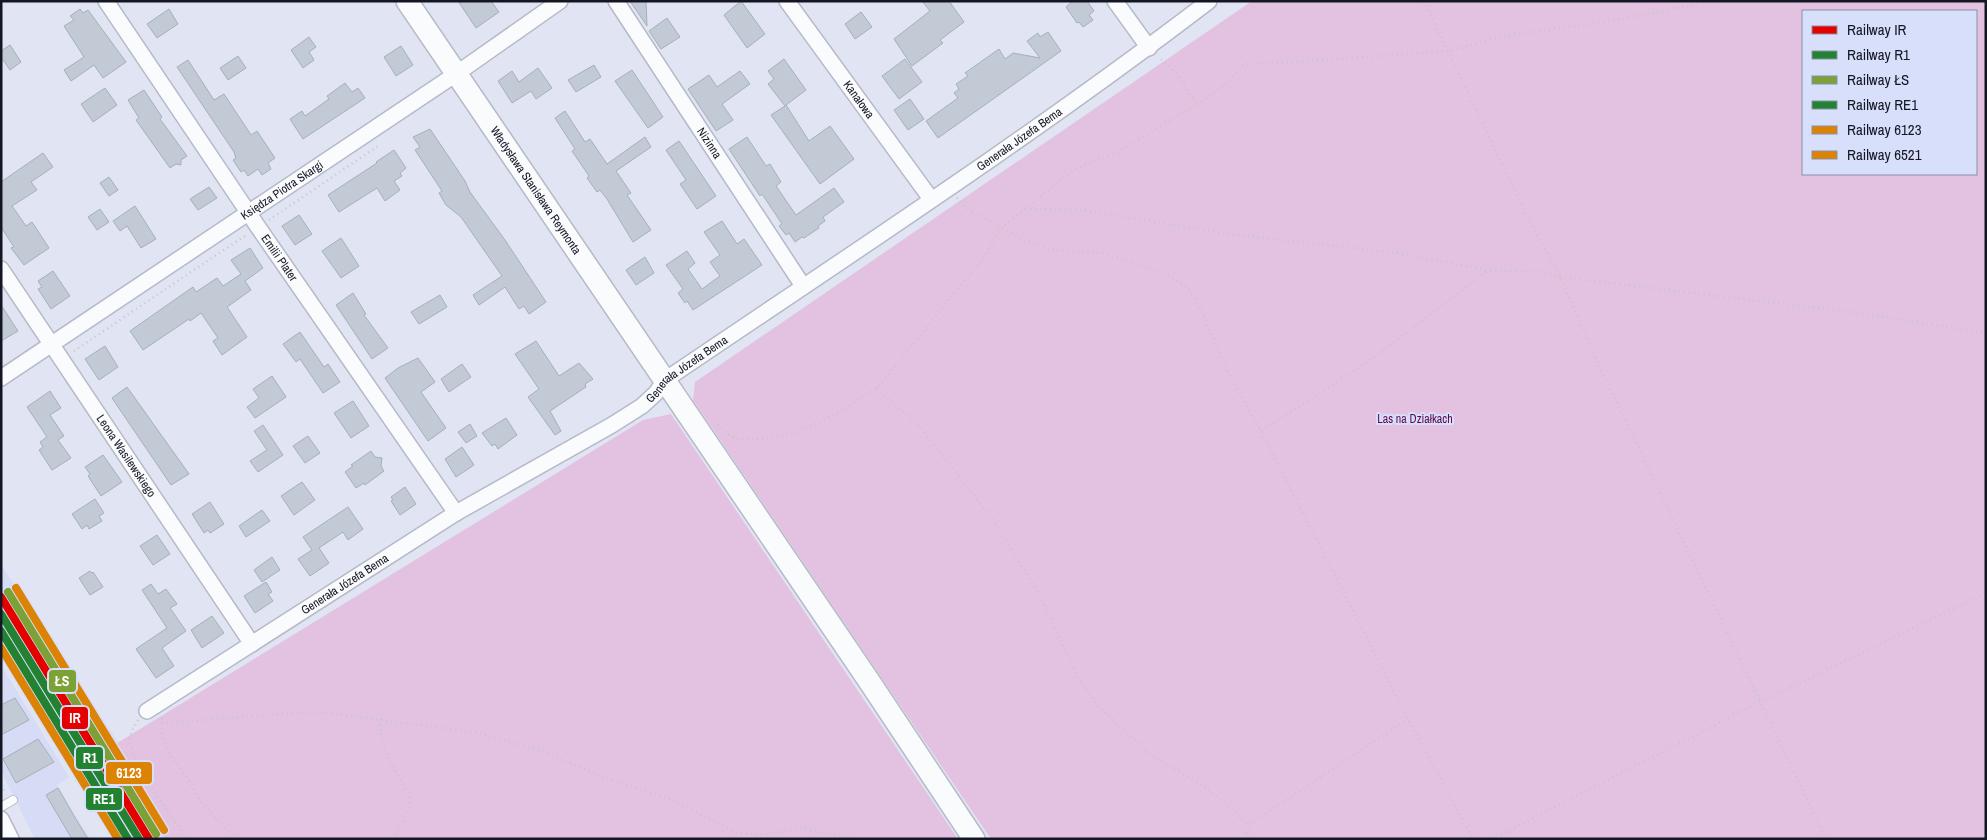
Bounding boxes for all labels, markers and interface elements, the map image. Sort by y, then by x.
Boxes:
legend [1802,10,1977,175]
text: Railway IR [1847,19,1907,40]
text: Railway R1 [1847,44,1910,65]
text: Railway ŁS [1847,69,1909,90]
street label: Kanałowa [840,77,878,122]
text: Railway RE1 [1847,94,1918,115]
street label: Generała Józefa Bema [974,103,1066,175]
text: Railway 6123 [1847,119,1922,140]
street label: Władysława Stanisława Reymonta [487,123,585,258]
street label: Nizinna [693,125,726,162]
text: Railway 6521 [1847,144,1922,165]
street label: Księdza Piotra Skargi [238,157,326,224]
street label: Emilii Plater [258,231,302,285]
street label: Generała Józefa Bema [642,332,731,406]
park label: Las na Działkach [1377,411,1453,427]
street label: Leona Wasilewskiego [93,412,160,500]
street label: Generała Józefa Bema [298,550,392,618]
line badge: ŁS [48,669,77,693]
text: ŁS [55,672,70,690]
line badge: IR [61,706,89,730]
text: IR [69,709,81,727]
line badge: R1 [75,746,104,770]
text: R1 [83,749,98,767]
line badge: 6123 [105,761,153,785]
text: 6123 [116,764,142,782]
line badge: RE1 [85,787,123,811]
text: RE1 [93,790,116,808]

